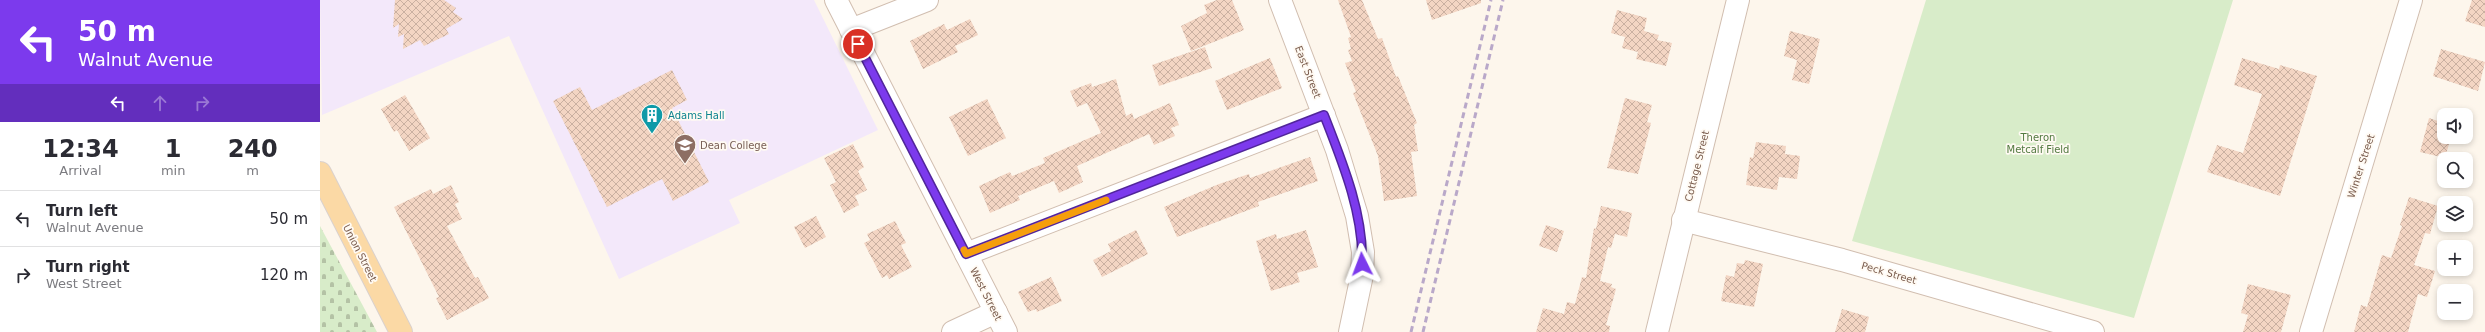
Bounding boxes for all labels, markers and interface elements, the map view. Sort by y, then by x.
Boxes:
text: 50 m [78,15,156,48]
icon: left [12,16,64,68]
pin [841,27,875,61]
icon: arrive [847,33,869,55]
street label: East Street [1293,44,1323,100]
text: Walnut Avenue [78,49,213,70]
icon: left [107,92,129,114]
icon: ahead [149,92,171,114]
icon: right [191,92,213,114]
building icon: Adams Hall [639,102,665,135]
map controls [2437,108,2473,320]
button: sound [2437,108,2473,144]
place label: Adams Hall [668,110,724,121]
street label: Cottage Street [1683,129,1711,203]
school or university icon: Dean College [672,132,698,165]
park label: Theron Metcalf Field [2007,132,2069,155]
street label: Winter Street [2345,133,2377,199]
text: 12:34 [42,135,119,163]
text: 1 [165,135,181,163]
text: 240 [228,135,278,163]
place label: Dean College [700,140,767,151]
button: search [2437,152,2473,188]
text: Arrival [59,163,102,178]
text: min [161,163,185,178]
text: m [246,163,259,178]
button: layers [2437,196,2473,232]
text: Turn left [46,202,118,220]
icon: left [12,208,34,230]
text: 50 m [270,210,308,228]
text: Walnut Avenue [46,220,144,235]
street label: Union Street [341,223,379,283]
button: + [2437,240,2473,276]
position arrow [1341,243,1383,285]
text: Turn right [46,258,130,276]
street label: Peck Street [1860,260,1918,286]
icon: right [12,264,34,286]
text: 120 m [260,266,308,284]
street label: West Street [968,266,1004,322]
text: West Street [46,276,122,291]
button: − [2437,284,2473,320]

